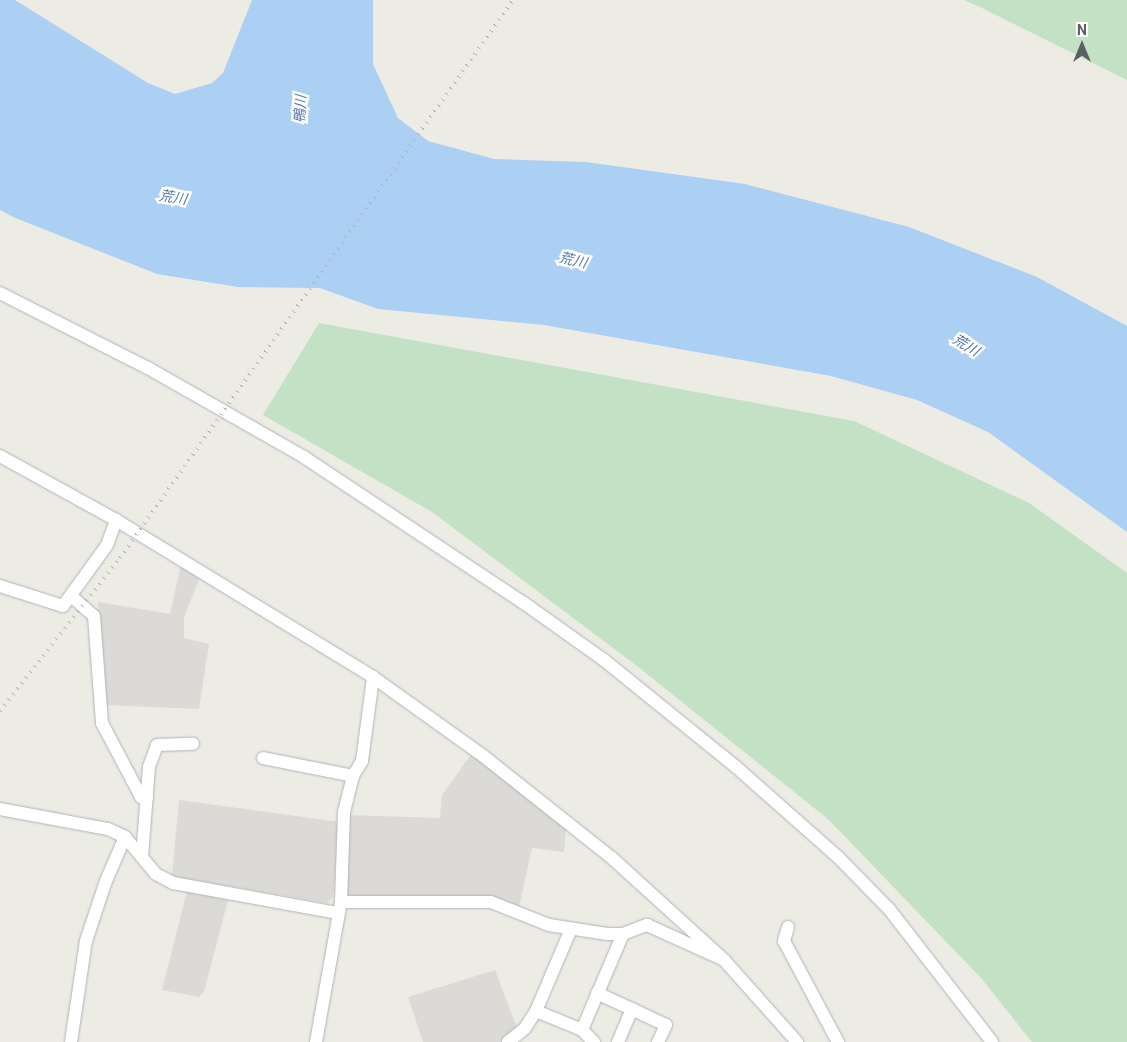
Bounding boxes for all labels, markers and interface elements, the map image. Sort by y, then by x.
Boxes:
north arrow [1057,20,1107,70]
text: N [1077,22,1087,38]
water label: 鴨川 [291,95,309,123]
water label: 荒川 [158,187,188,207]
water label: 荒川 [557,249,589,271]
water label: 荒川 [950,331,982,359]

